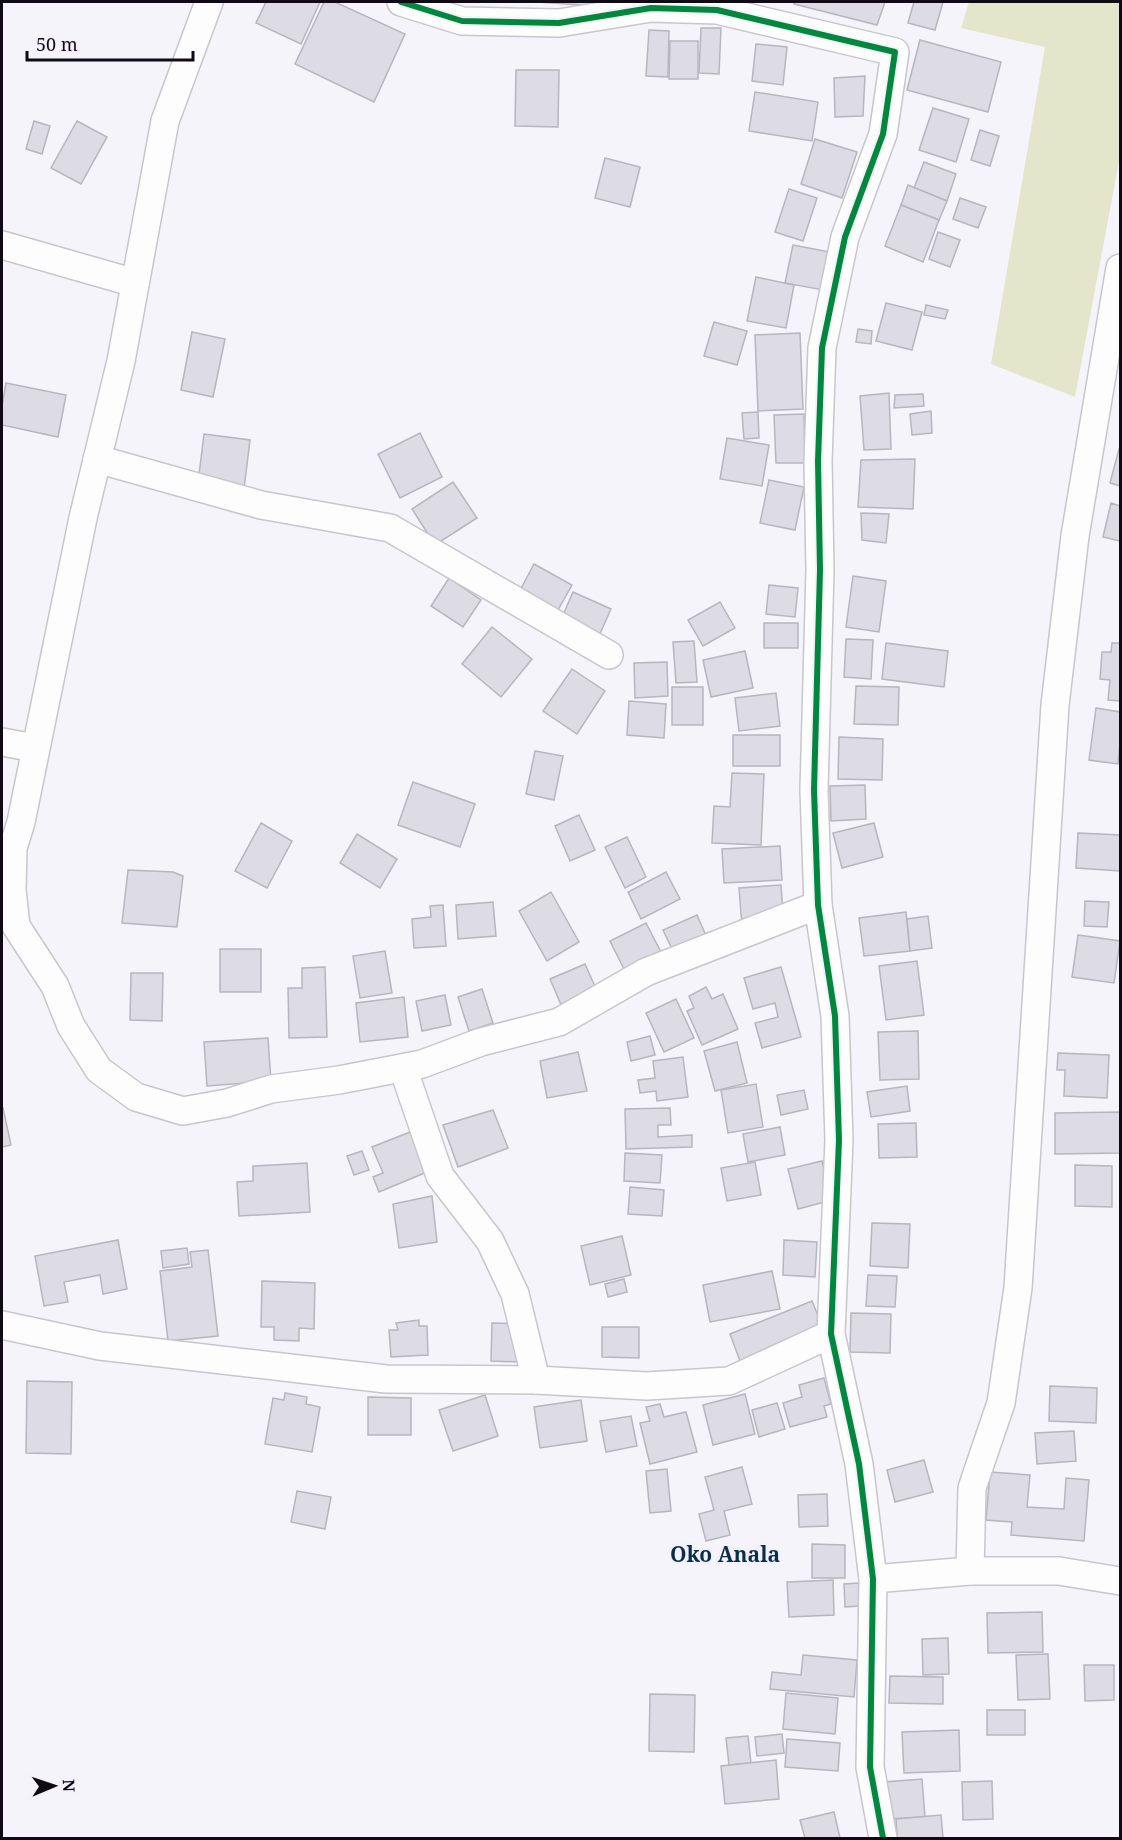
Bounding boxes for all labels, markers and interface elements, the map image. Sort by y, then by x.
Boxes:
scale bar [27,24,194,62]
text: 50 m [36,32,78,56]
district label: Oko Anala [670,1540,780,1568]
north arrow [24,1756,84,1816]
text: N [58,1779,80,1793]

